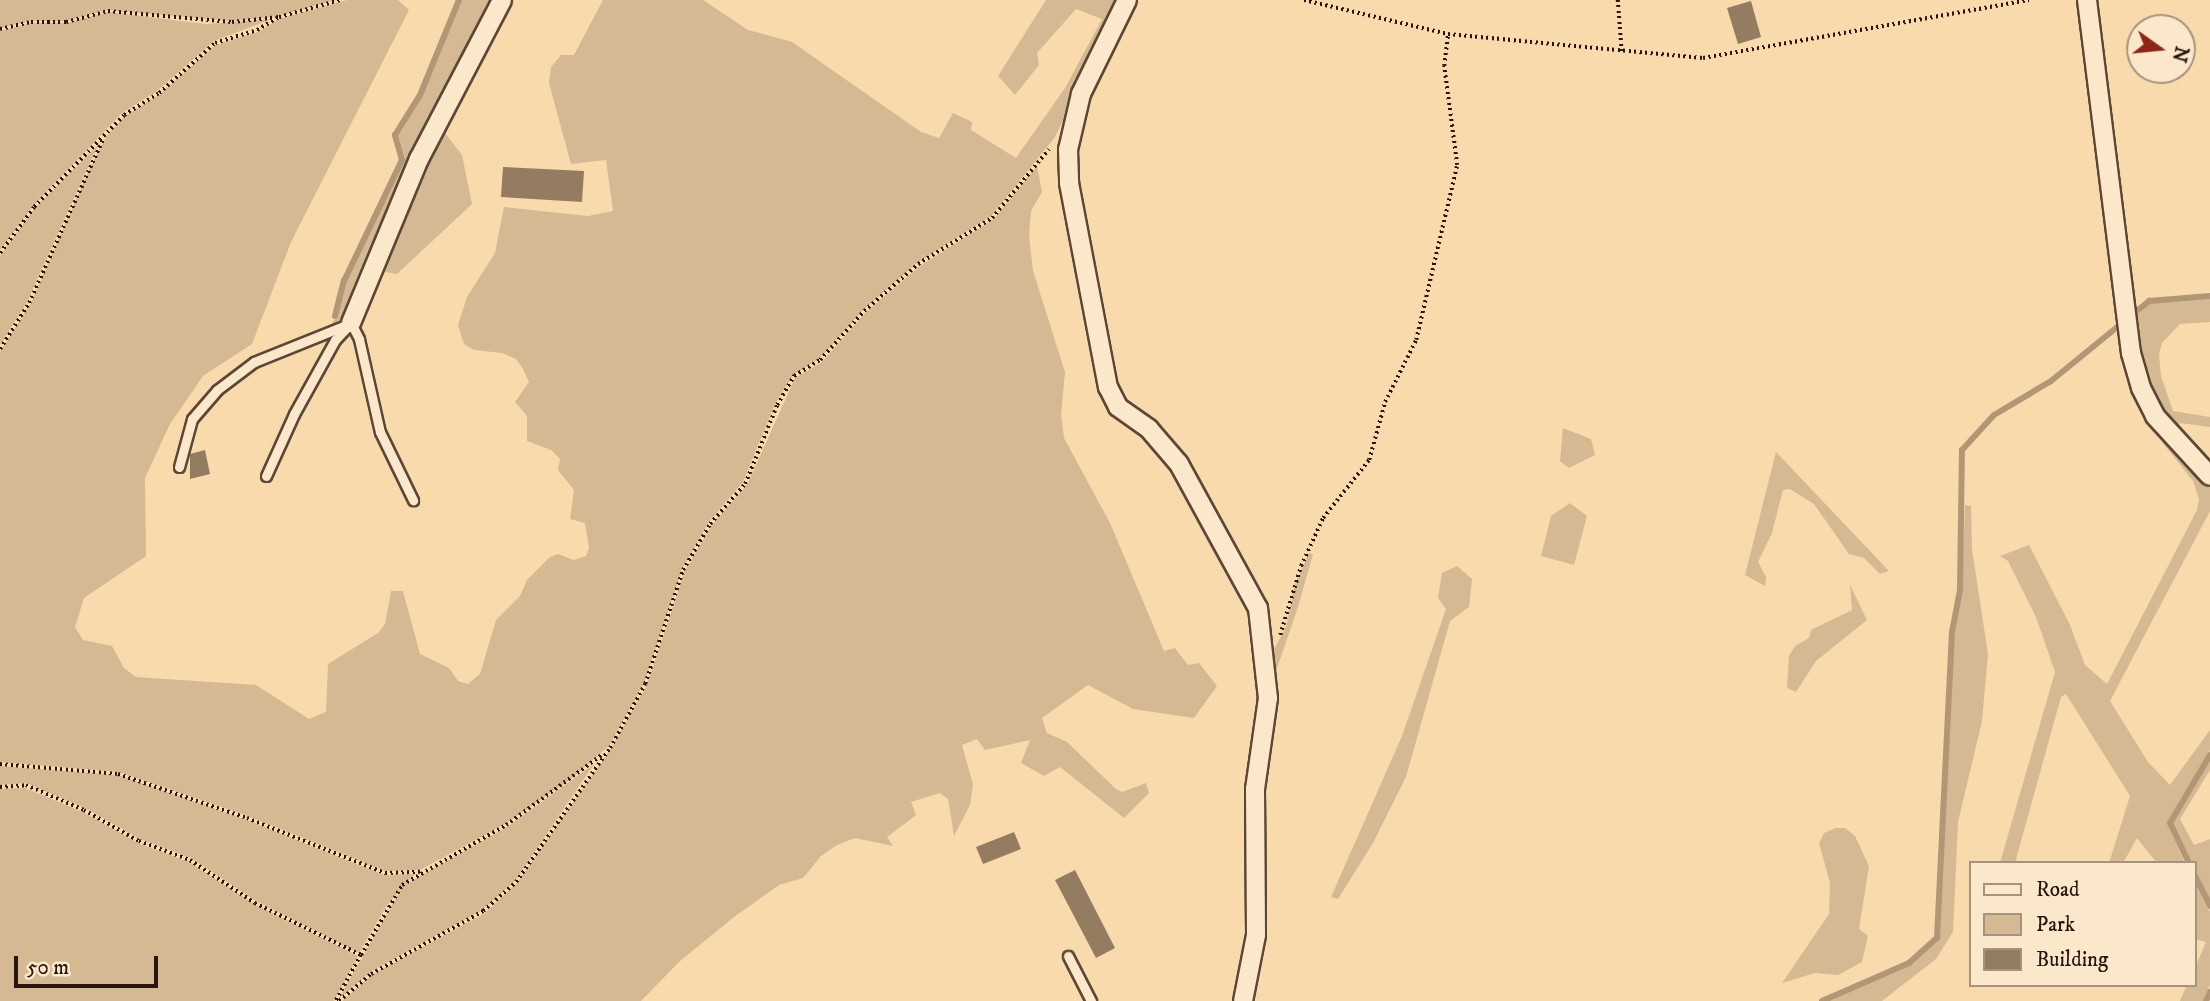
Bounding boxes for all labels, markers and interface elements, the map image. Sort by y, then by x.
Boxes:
north arrow [2126,14,2196,84]
text: N [2167,44,2193,65]
legend [1968,861,2196,987]
text: Road [2036,877,2080,903]
text: Park [2036,912,2075,938]
scale bar [18,942,161,986]
text: Building [2036,947,2108,973]
text: 50 m [27,955,69,981]

